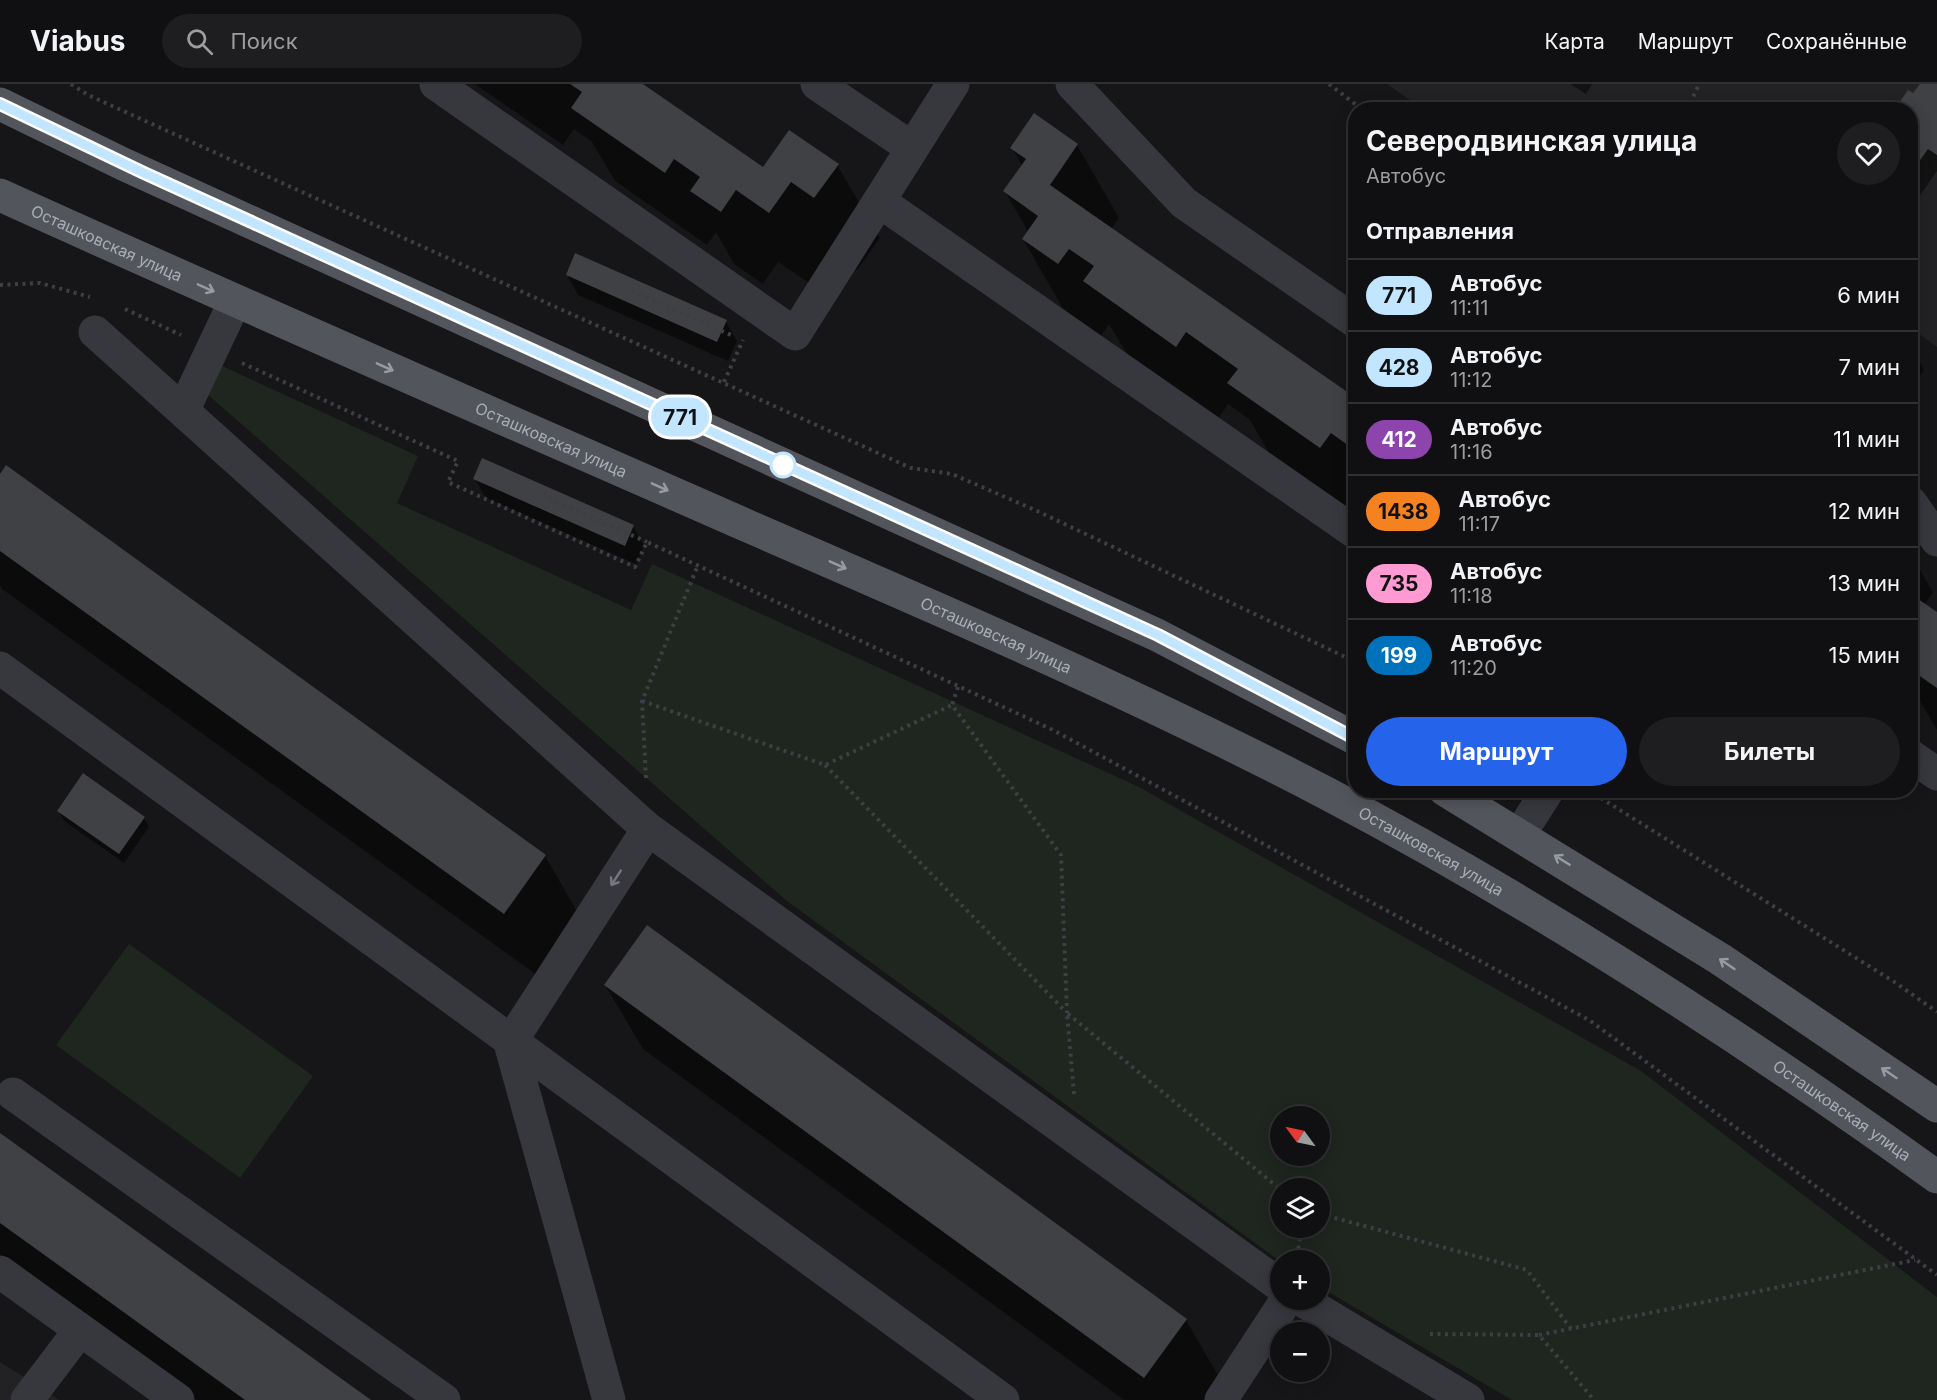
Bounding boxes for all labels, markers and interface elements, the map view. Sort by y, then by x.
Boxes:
search box [162,14,582,68]
text: Viabus [30,24,126,58]
icon: search [183,25,216,58]
text: Поиск [231,28,298,54]
text: Карта [1544,29,1605,54]
text: Маршрут [1638,29,1733,54]
text: Сохранённые [1766,29,1907,54]
button: heart [1837,122,1900,185]
text: Северодвинская улица [1366,124,1697,158]
text: Автобус [1366,164,1446,188]
street label: Осташковская улица [28,200,185,286]
text: Отправления [1366,218,1514,244]
text: Автобус [1450,270,1543,296]
text: 6 мин [1837,282,1900,308]
one-way arrow [197,283,215,294]
text: 771 [1382,283,1416,308]
text: 11:11 [1450,296,1488,320]
text: Автобус [1450,342,1543,368]
text: 7 мин [1838,354,1900,380]
text: 428 [1378,355,1420,380]
one-way arrow [375,361,393,373]
text: 11:12 [1450,368,1492,392]
street label: Осташковская улица [472,398,630,482]
line badge: 771 [646,398,714,436]
text: 771 [663,405,697,430]
text: Автобус [1450,414,1543,440]
text: 11 мин [1833,426,1900,452]
text: 412 [1381,427,1417,452]
text: 11:16 [1450,440,1493,464]
unlabelled marker [770,452,796,478]
one-way arrow [650,482,668,493]
text: Автобус [1458,486,1551,512]
text: 12 мин [1828,498,1900,524]
text: 1438 [1378,499,1428,524]
text: 11:17 [1458,512,1500,536]
text: Автобус [1450,558,1543,584]
one-way arrow [829,560,847,571]
text: 13 мин [1828,570,1900,596]
text: 735 [1380,571,1418,596]
text: 11:18 [1450,584,1493,608]
street label: Осташковская улица [917,593,1075,678]
text: Автобус [1450,630,1543,656]
text: 15 мин [1829,642,1900,668]
text: 199 [1381,643,1417,668]
text: 11:20 [1450,656,1497,680]
button: Маршрут [1366,717,1627,786]
button: Билеты [1639,717,1900,786]
street label: Осташковская улица [1355,802,1507,900]
one-way arrow [1554,854,1571,866]
one-way arrow [610,869,622,886]
one-way arrow [1720,958,1736,970]
street label: Осташковская улица [1769,1056,1915,1165]
one-way arrow [1880,1067,1897,1080]
north arrow [1270,1106,1330,1166]
map controls [1270,1106,1330,1382]
button: layers [1270,1178,1330,1238]
button: + [1270,1250,1330,1310]
button: − [1270,1322,1330,1382]

